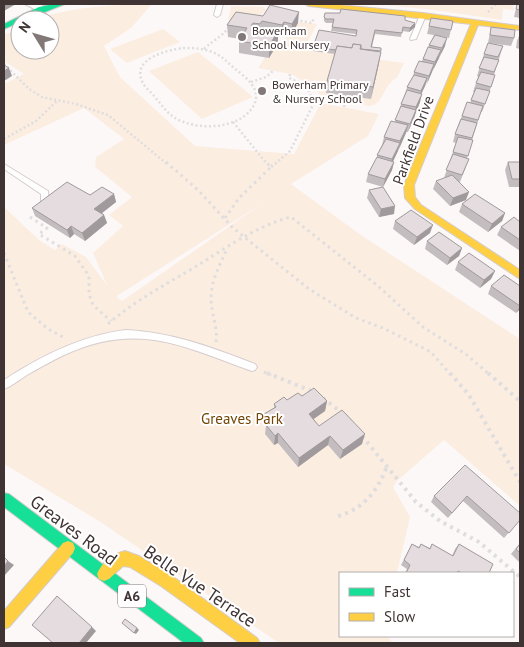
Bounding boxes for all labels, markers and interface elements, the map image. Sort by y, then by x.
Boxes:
north arrow [10,10,60,60]
text: N [15,18,35,36]
place label: Bowerham School Nursery [252,23,330,52]
marker: Bowerham School Nursery [236,31,248,43]
place label: Bowerham Primary & Nursery School [272,77,369,106]
marker: Bowerham Primary & Nursery School [256,85,268,97]
street label: Parkfield Drive [388,93,438,187]
park label: Greaves Park [201,409,284,428]
street label: Greaves Road [26,490,122,570]
street label: Belle Vue Terrace [139,540,261,632]
legend [339,572,514,637]
text: Fast [384,582,411,601]
road number: A6 [118,584,146,608]
text: Slow [384,607,415,626]

